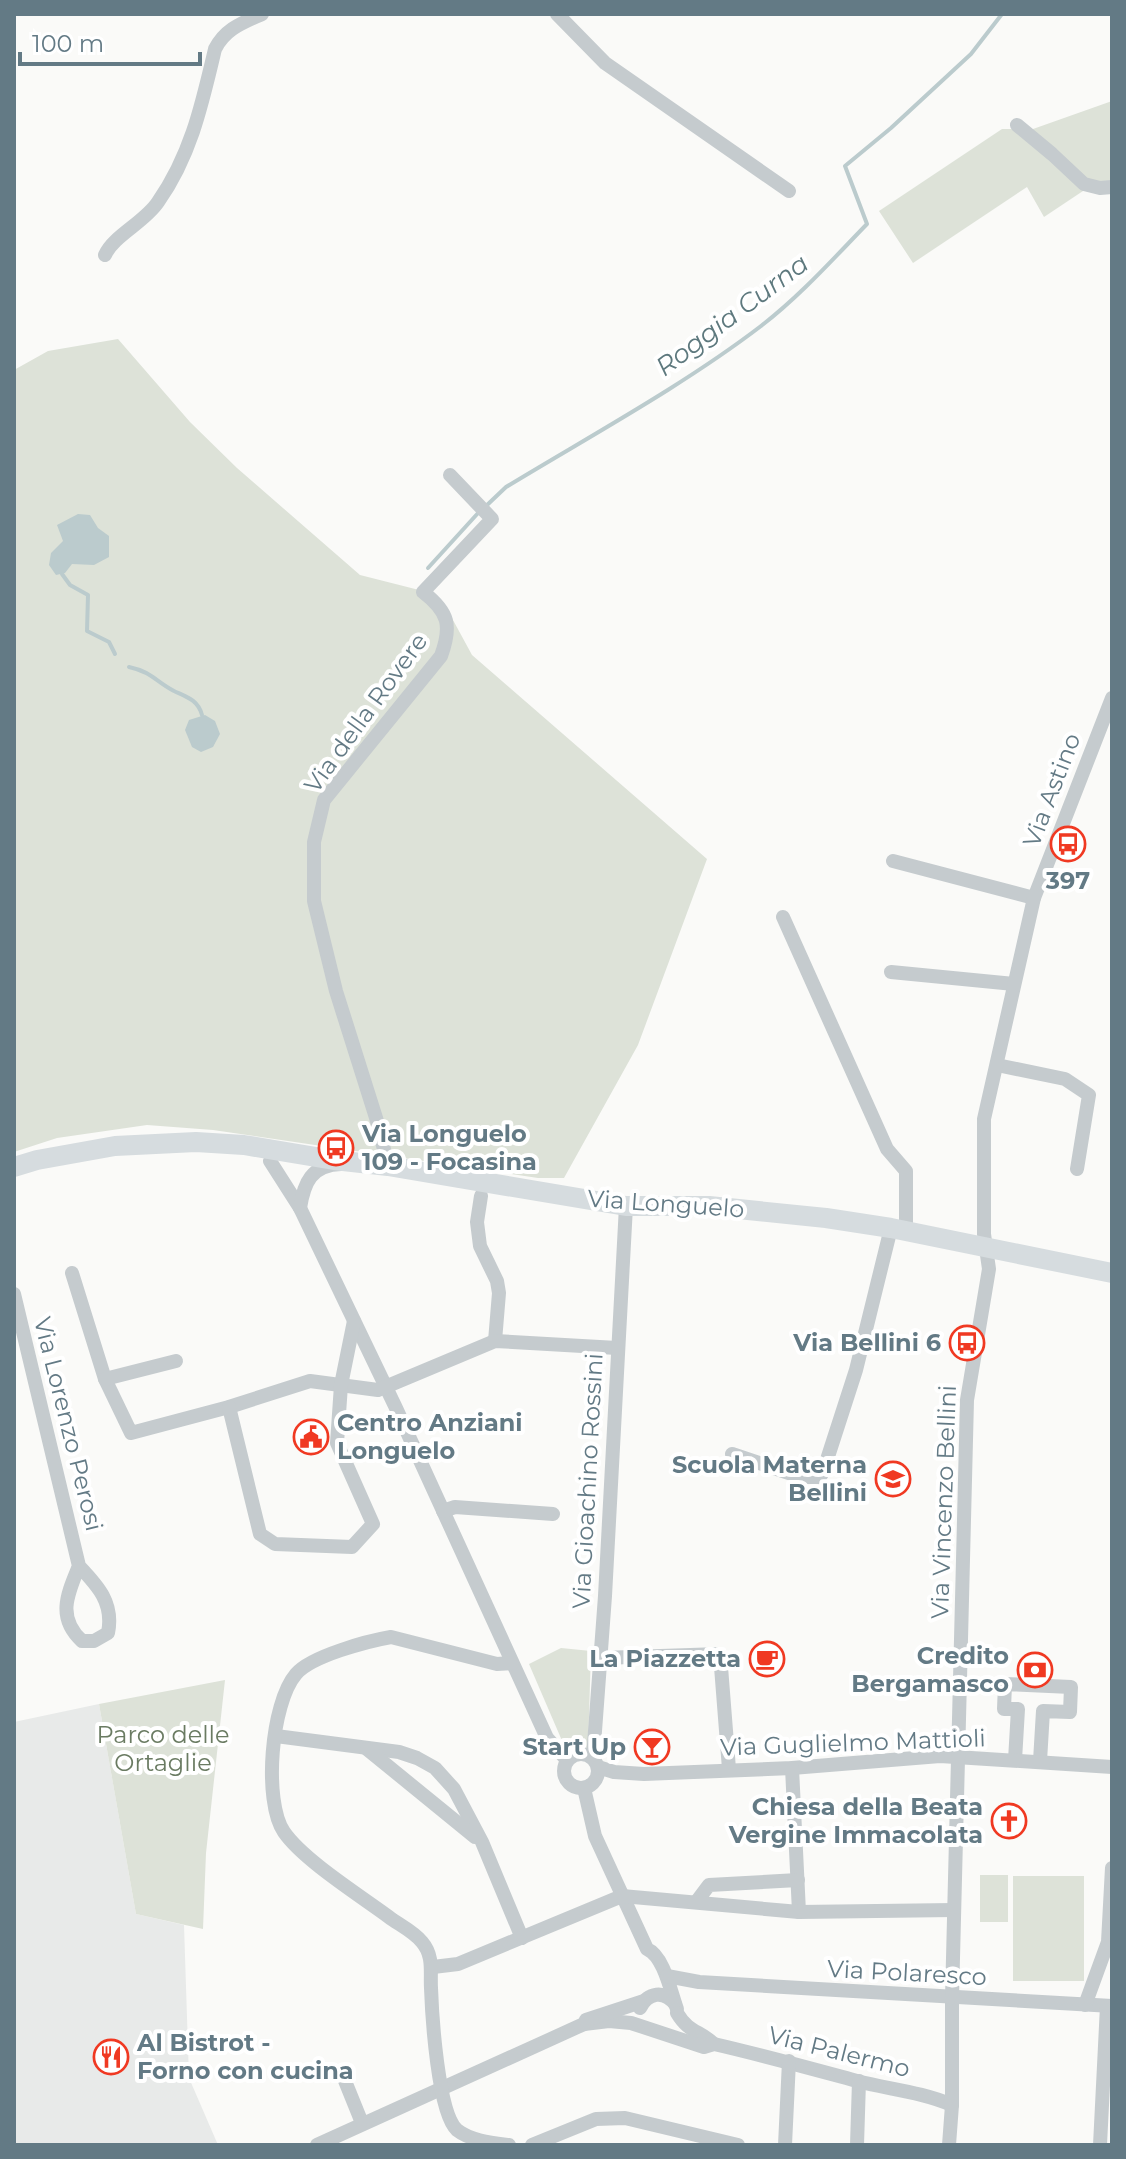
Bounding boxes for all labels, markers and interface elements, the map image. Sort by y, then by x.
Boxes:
scale bar [20,16,200,66]
text: 100 m [32,29,104,58]
water label: Roggia Curna [649,247,815,383]
street label: Via della Rovere [298,627,433,798]
street label: Via Astino [1017,729,1086,851]
bus stop icon: 397 [1049,825,1087,863]
place label: 397 [1045,866,1090,895]
place label: Via Longuelo 109 - Focasina [361,1119,537,1176]
bus stop icon: Via Longuelo 109 - Focasina [317,1129,355,1167]
street label: Via Longuelo [587,1184,745,1223]
street label: Via Lorenzo Perosi [28,1314,109,1534]
bus stop icon: Via Bellini 6 [948,1324,986,1362]
place label: Via Bellini 6 [792,1328,941,1357]
street label: Via Gioachino Rossini [566,1352,609,1610]
street label: Via Vincenzo Bellini [925,1384,962,1620]
place label: Centro Anziani Longuelo [337,1408,523,1465]
public building icon: Centro Anziani Longuelo [292,1418,330,1456]
place label: Scuola Materna Bellini [672,1450,867,1507]
school or university icon: Scuola Materna Bellini [874,1460,912,1498]
cafe icon: La Piazzetta [748,1640,786,1678]
place label: Credito Bergamasco [851,1641,1009,1698]
place label: La Piazzetta [589,1644,741,1673]
bank icon: Credito Bergamasco [1016,1651,1054,1689]
park label: Parco delle Ortaglie [96,1720,230,1777]
street label: Via Guglielmo Mattioli [720,1723,986,1762]
bar icon: Start Up [633,1728,671,1766]
place label: Start Up [522,1732,626,1761]
place label: Chiesa della Beata Vergine Immacolata [728,1792,983,1849]
church icon: Chiesa della Beata Vergine Immacolata [990,1802,1028,1840]
street label: Via Polaresco [827,1954,988,1991]
street label: Via Palermo [765,2020,913,2083]
place label: Al Bistrot - Forno con cucina [136,2028,354,2085]
restaurant icon: Al Bistrot - Forno con cucina [92,2038,130,2076]

